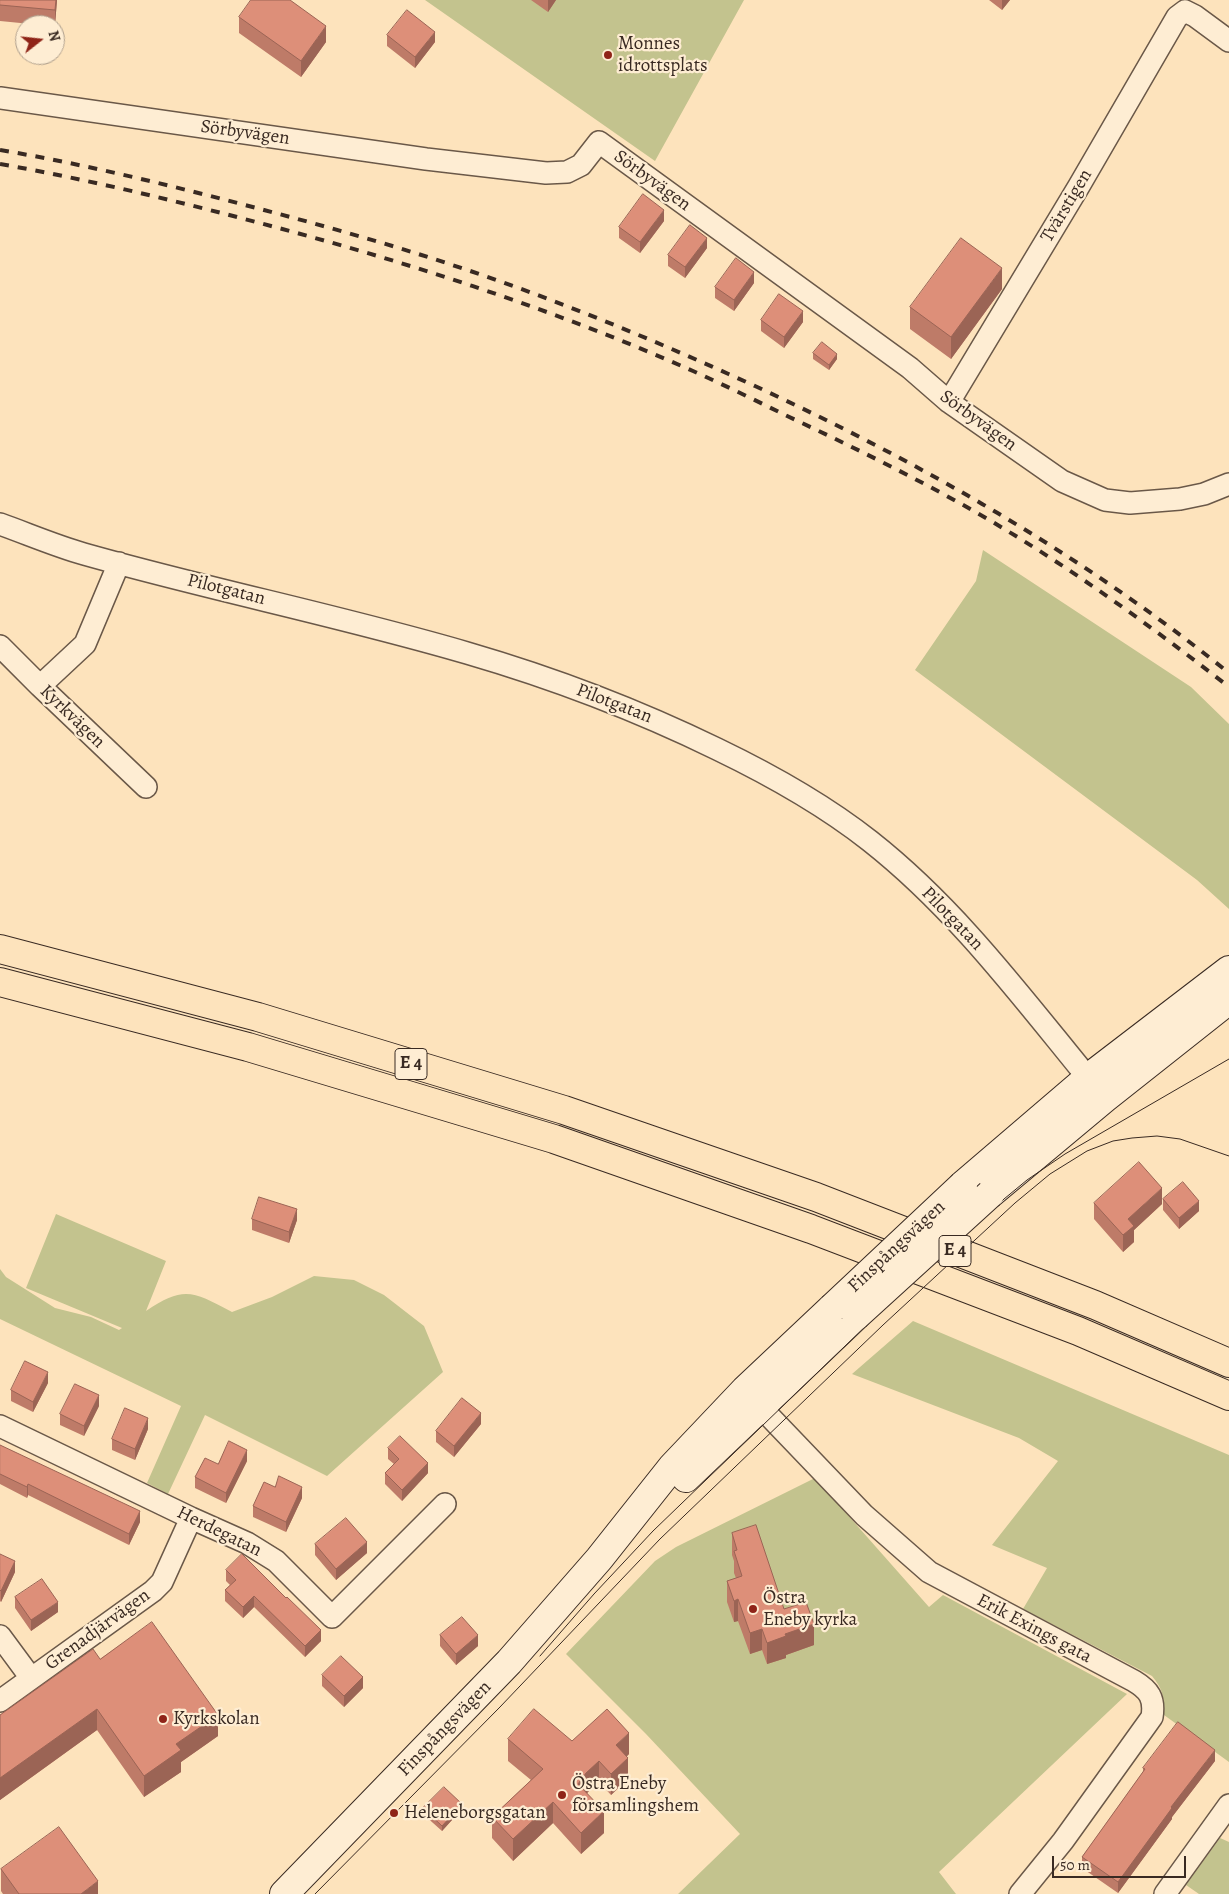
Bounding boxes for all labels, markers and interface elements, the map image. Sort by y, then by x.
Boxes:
north arrow [15,15,65,65]
text: N [43,28,64,44]
place label: Monnes idrottsplats [618,33,708,77]
marker: Monnes idrottsplats [602,49,614,61]
street label: Sörbyvägen [199,115,291,151]
street label: Sörbyvägen [609,145,695,217]
street label: Tvärstigen [1036,165,1098,247]
street label: Sörbyvägen [935,385,1021,457]
street label: Pilotgatan [185,569,267,611]
street label: Pilotgatan [573,679,655,729]
street label: Kyrkvägen [35,680,109,754]
street label: Pilotgatan [916,882,988,956]
road number: E 4 [395,1048,427,1080]
street label: Finspångsvägen [844,1196,950,1298]
road number: E 4 [939,1236,971,1266]
street label: Herdegatan [173,1502,265,1562]
street label: Grenadjärvägen [41,1584,155,1676]
place label: Östra Eneby kyrka [763,1587,857,1631]
street label: Erik Exings gata [973,1589,1095,1669]
marker: Östra Eneby kyrka [747,1603,759,1615]
street label: Finspångsvägen [394,1676,496,1782]
place label: Kyrkskolan [173,1708,260,1730]
marker: Kyrkskolan [157,1713,169,1725]
place label: Östra Eneby församlingshem [572,1773,699,1817]
marker: Östra Eneby församlingshem [556,1789,568,1801]
place label: Heleneborgsgatan [404,1802,546,1824]
marker: Heleneborgsgatan [388,1807,400,1819]
scale bar [1054,1846,1188,1878]
text: 50 m [1060,1855,1090,1875]

